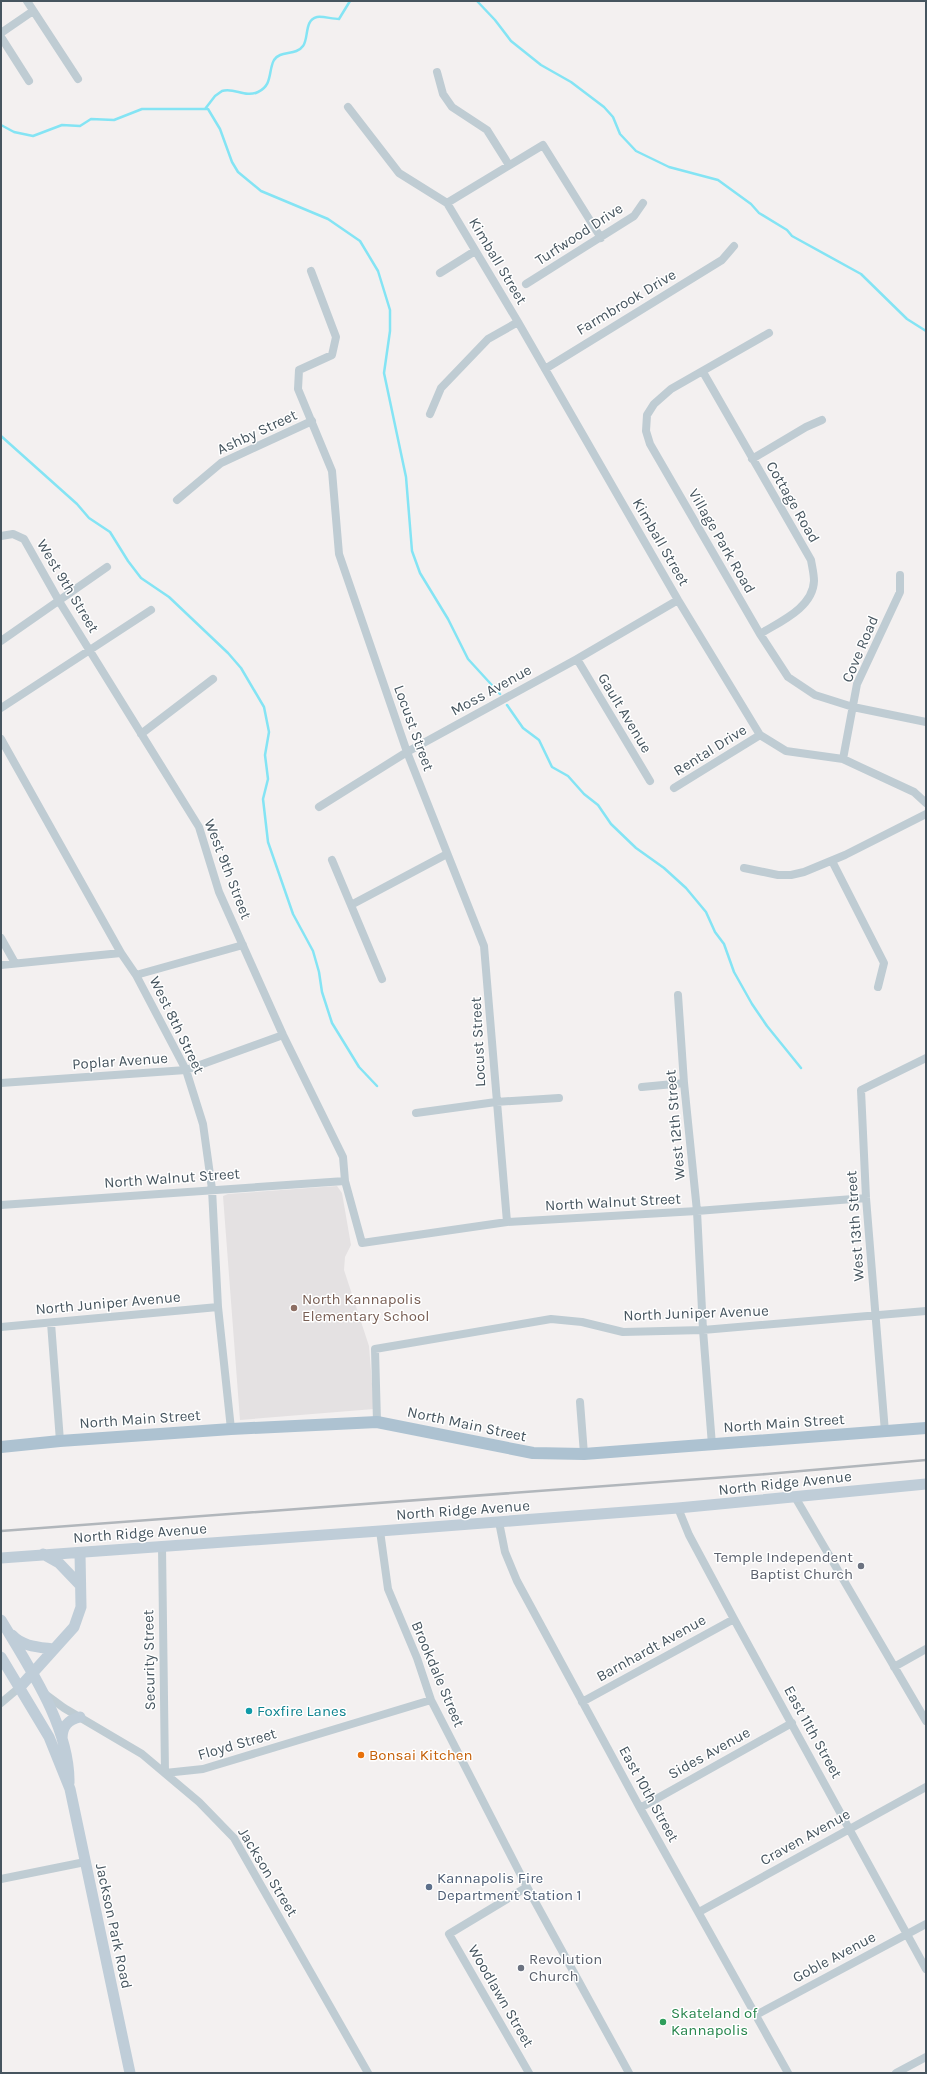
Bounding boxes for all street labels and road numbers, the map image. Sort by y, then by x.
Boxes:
street label: Turfwood Drive [532,199,626,269]
street label: Kimball Street [465,214,531,308]
street label: Farmbrook Drive [573,265,679,339]
street label: Ashby Street [214,405,300,458]
street label: Cottage Road [762,458,824,546]
street label: Village Park Road [685,485,759,597]
street label: Kimball Street [629,495,693,589]
street label: West 9th Street [33,536,103,636]
street label: Cove Road [838,613,882,685]
street label: Moss Avenue [447,660,535,720]
street label: Gault Avenue [594,670,656,756]
street label: Locust Street [390,682,438,774]
street label: Rental Drive [670,720,750,780]
street label: West 9th Street [201,816,255,922]
street label: West 8th Street [146,973,209,1077]
street label: Locust Street [467,996,489,1088]
street label: Poplar Avenue [71,1049,169,1073]
street label: West 12th Street [661,1069,689,1181]
street label: North Walnut Street [104,1164,241,1192]
street label: West 13th Street [842,1170,868,1282]
street label: North Walnut Street [545,1189,682,1215]
street label: North Juniper Avenue [35,1288,181,1318]
street label: North Juniper Avenue [623,1301,769,1325]
street label: North Main Street [406,1403,529,1445]
street label: North Main Street [79,1406,202,1432]
street label: North Main Street [723,1410,846,1436]
street label: North Ridge Avenue [718,1467,852,1499]
street label: North Ridge Avenue [396,1496,530,1524]
street label: North Ridge Avenue [73,1519,207,1547]
street label: Security Street [139,1609,159,1711]
street label: Barnhardt Avenue [593,1610,709,1686]
street label: Brookdale Street [408,1618,469,1730]
street label: East 11th Street [780,1683,846,1782]
street label: Sides Avenue [665,1723,753,1783]
street label: Floyd Street [196,1724,279,1764]
street label: East 10th Street [615,1743,683,1845]
street label: Craven Avenue [757,1805,853,1869]
street label: Jackson Street [234,1824,302,1920]
street label: Jackson Park Road [92,1862,136,1990]
street label: Goble Avenue [789,1928,879,1986]
street label: Woodlawn Street [464,1942,538,2051]

